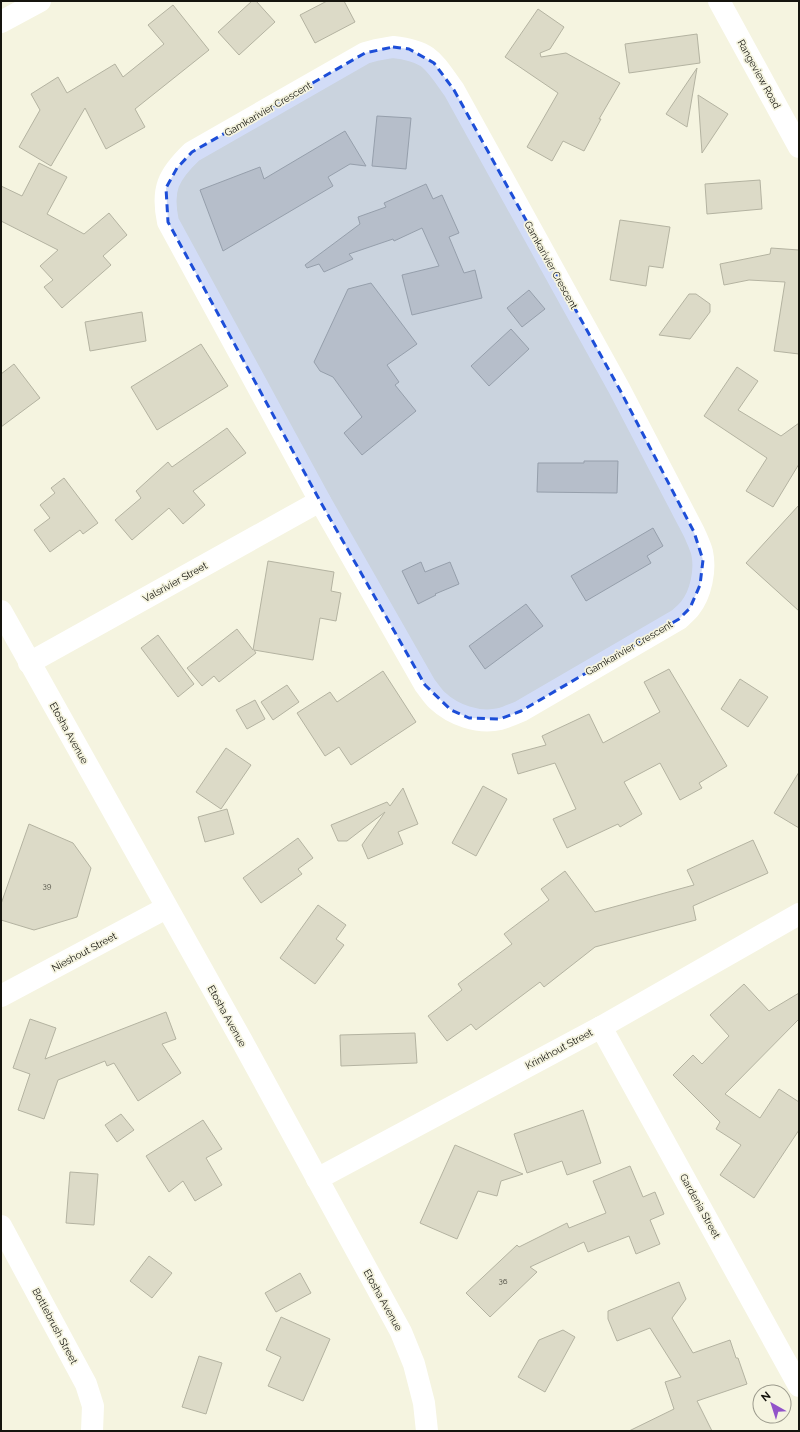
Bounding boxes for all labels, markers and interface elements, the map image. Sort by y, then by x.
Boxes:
street label: Rangeview Road [735,38,783,110]
street label: Gamkarivier Crescent [222,79,314,138]
street label: Gamkarivier Crescent [522,219,580,311]
street label: Valsrivier Street [141,559,210,604]
street label: Gamkarivier Crescent [583,618,675,677]
street label: Etosha Avenue [48,700,91,766]
house number: 39 [43,881,52,891]
street label: Nieshout Street [50,930,119,974]
street label: Etosha Avenue [206,983,249,1049]
street label: Krinkhout Street [523,1026,595,1071]
street label: Gardenia Street [678,1172,723,1241]
street label: Etosha Avenue [362,1267,405,1333]
house number: 36 [498,1276,508,1286]
street label: Bottlebrush Street [30,1286,80,1366]
north arrow [752,1384,792,1424]
text: N [759,1389,773,1404]

